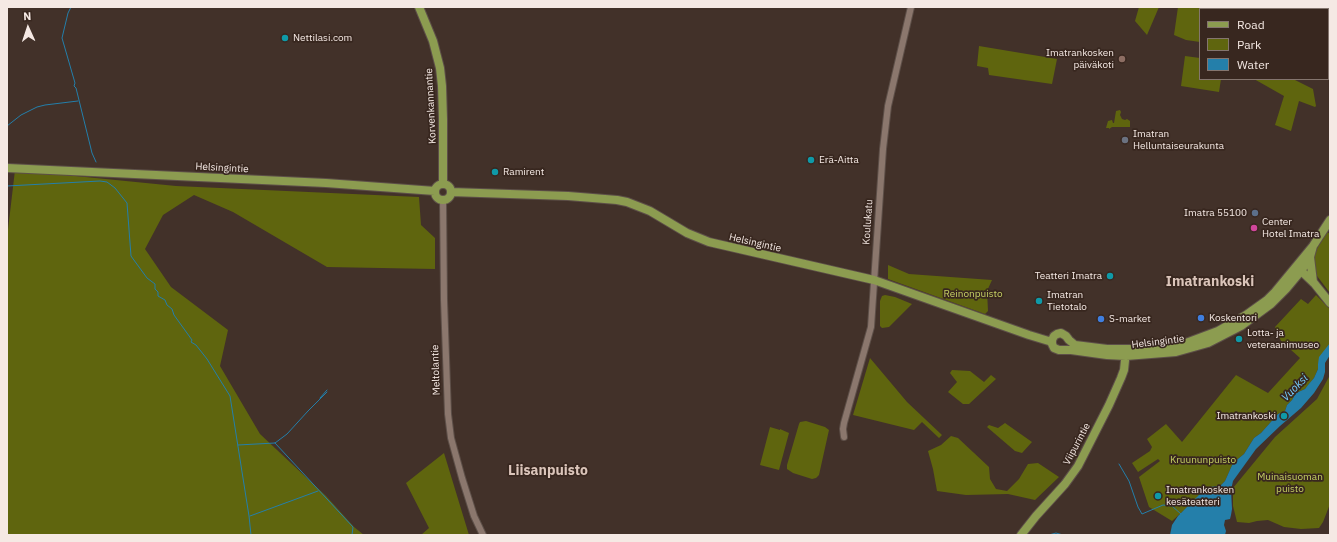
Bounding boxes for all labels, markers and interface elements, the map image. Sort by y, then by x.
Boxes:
north arrow [8,8,48,48]
legend [1199,8,1329,80]
text: N [23,9,32,23]
text: Road [1237,17,1265,32]
place label: Nettilasi.com [293,32,352,44]
marker: Nettilasi.com [280,33,290,43]
text: Park [1237,37,1261,52]
place label: Imatrankosken päiväkoti [1046,47,1114,70]
marker: Imatrankosken päiväkoti [1117,54,1127,64]
text: Water [1237,57,1269,72]
street label: Korvenkannantie [423,68,439,144]
place label: Imatran Helluntaiseurakunta [1133,128,1224,152]
marker: Imatran Helluntaiseurakunta [1120,135,1130,145]
place label: Erä-Aitta [819,154,859,166]
marker: Erä-Aitta [806,155,816,165]
street label: Helsingintie [195,161,249,175]
place label: Ramirent [503,166,544,178]
marker: Ramirent [490,167,500,177]
street label: Koulukatu [860,199,876,245]
place label: Imatra 55100 [1184,207,1247,219]
marker: Imatra 55100 [1250,208,1260,218]
place label: Center Hotel Imatra [1262,216,1319,240]
marker: Center Hotel Imatra [1249,223,1259,233]
street label: Helsingintie [728,231,782,255]
place label: Teatteri Imatra [1035,270,1102,282]
marker: Teatteri Imatra [1105,271,1115,281]
district label: Imatrankoski [1166,274,1254,290]
park label: Reinonpuisto [943,288,1003,300]
place label: Imatran Tietotalo [1047,289,1087,312]
marker: Imatran Tietotalo [1034,296,1044,306]
place label: Koskentori [1209,312,1257,324]
place label: S-market [1109,313,1151,325]
marker: Koskentori [1196,313,1206,323]
marker: S-market [1096,314,1106,324]
place label: Lotta- ja veteraanimuseo [1247,327,1319,350]
street label: Helsingintie [1131,333,1185,351]
marker: Lotta- ja veteraanimuseo [1234,334,1244,344]
street label: Meltolantie [429,345,443,395]
water label: Vuoksi [1279,372,1311,404]
place label: Imatrankoski [1216,410,1276,422]
marker: Imatrankoski [1279,411,1289,421]
street label: Viipurintie [1061,421,1093,467]
park label: Kruununpuisto [1170,454,1236,466]
district label: Liisanpuisto [508,463,588,479]
park label: Muinaisuoman puisto [1257,471,1323,494]
place label: Imatrankosken kesäteatteri [1166,484,1234,508]
marker: Imatrankosken kesäteatteri [1153,491,1163,501]

